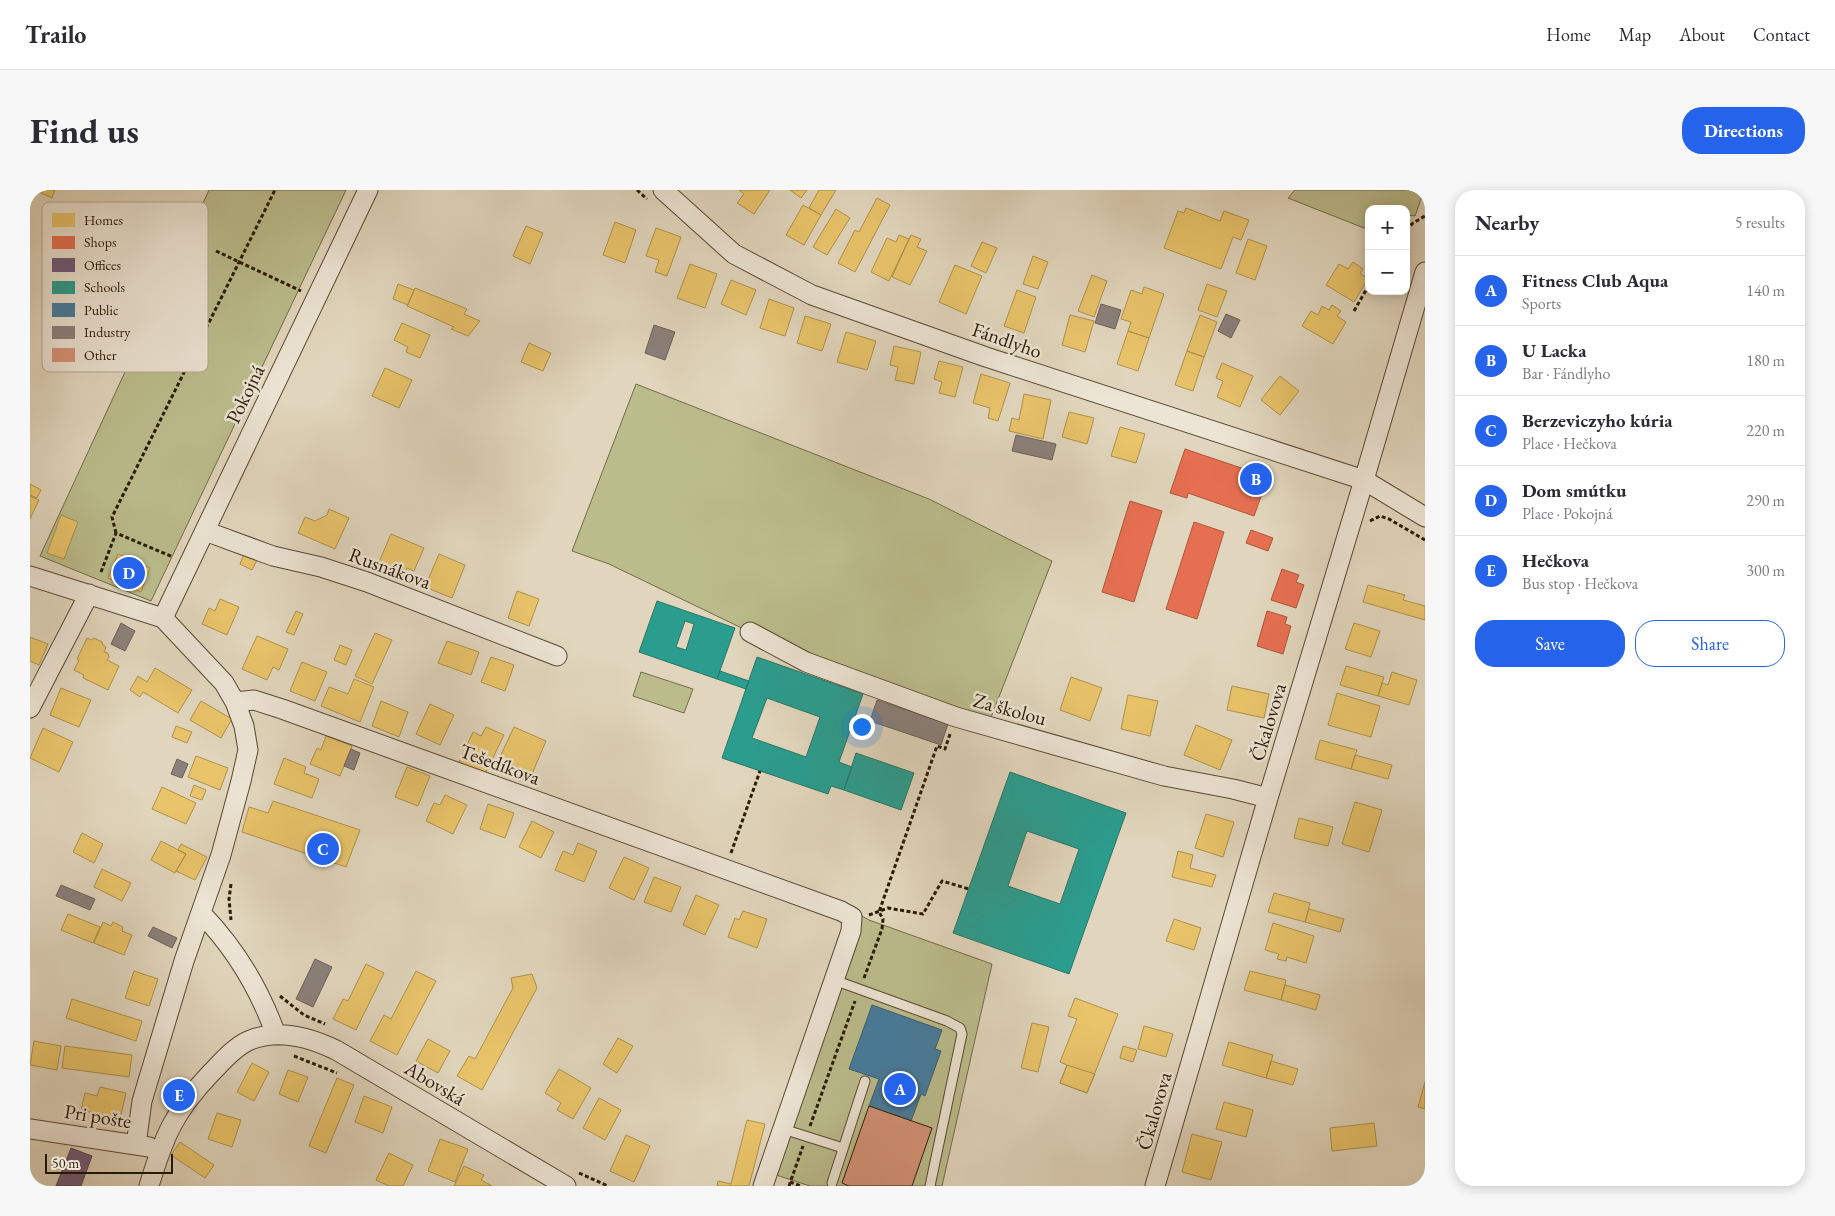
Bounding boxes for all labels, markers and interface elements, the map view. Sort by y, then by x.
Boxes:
text: Trailo [25,19,86,50]
text: Home [1546,23,1591,46]
text: Map [1619,23,1651,46]
text: About [1679,23,1725,46]
text: Contact [1753,23,1810,46]
button: Directions [1682,107,1805,154]
text: Find us [30,108,139,153]
legend [42,202,208,372]
map controls [1365,205,1410,295]
button: + [1365,205,1410,250]
text: Nearby [1475,209,1539,236]
text: Homes [84,211,124,229]
text: 5 results [1735,212,1785,233]
text: Shops [84,233,117,251]
button: − [1365,250,1410,295]
text: Offices [84,256,121,274]
text: Fitness Club Aqua [1522,268,1668,293]
text: Schools [84,278,125,296]
text: A [1485,280,1497,301]
text: 140 m [1746,280,1785,301]
text: Sports [1522,293,1561,314]
text: Public [84,301,119,319]
street label: Fándlyho [969,316,1045,364]
text: Industry [84,323,131,341]
text: U Lacka [1522,338,1586,363]
text: Other [84,346,117,364]
text: B [1486,350,1496,371]
text: 180 m [1746,350,1785,371]
street label: Pokojná [220,360,270,428]
text: Bar · Fándlyho [1522,363,1610,384]
text: Berzeviczyho kúria [1522,408,1673,433]
text: C [1485,420,1497,441]
text: 220 m [1746,420,1785,441]
text: Place · Hečkova [1522,433,1617,454]
pin: B [1240,460,1272,498]
text: Dom smútku [1522,478,1627,503]
text: D [1485,490,1497,511]
text: 290 m [1746,490,1785,511]
text: Place · Pokojná [1522,503,1613,524]
street label: Rusnákova [346,541,434,595]
text: Hečkova [1522,548,1589,573]
pin: D [113,554,145,592]
text: E [1486,560,1496,581]
text: 300 m [1746,560,1785,581]
text: Bus stop · Hečkova [1522,573,1638,594]
button: Save [1475,620,1625,667]
button: Share [1635,620,1785,667]
street label: Čkalovova [1244,680,1292,764]
street label: Za školou [971,687,1050,731]
your location [849,714,875,740]
street label: Tešedíkova [456,737,544,791]
pin: C [307,830,339,868]
street label: Abovská [399,1054,470,1111]
street label: Čkalovova [1130,1069,1178,1153]
pin: A [884,1070,916,1108]
pin: E [163,1076,195,1114]
street label: Pri pošte [63,1098,134,1134]
scale bar [45,1151,172,1174]
text: 50 m [52,1154,79,1172]

